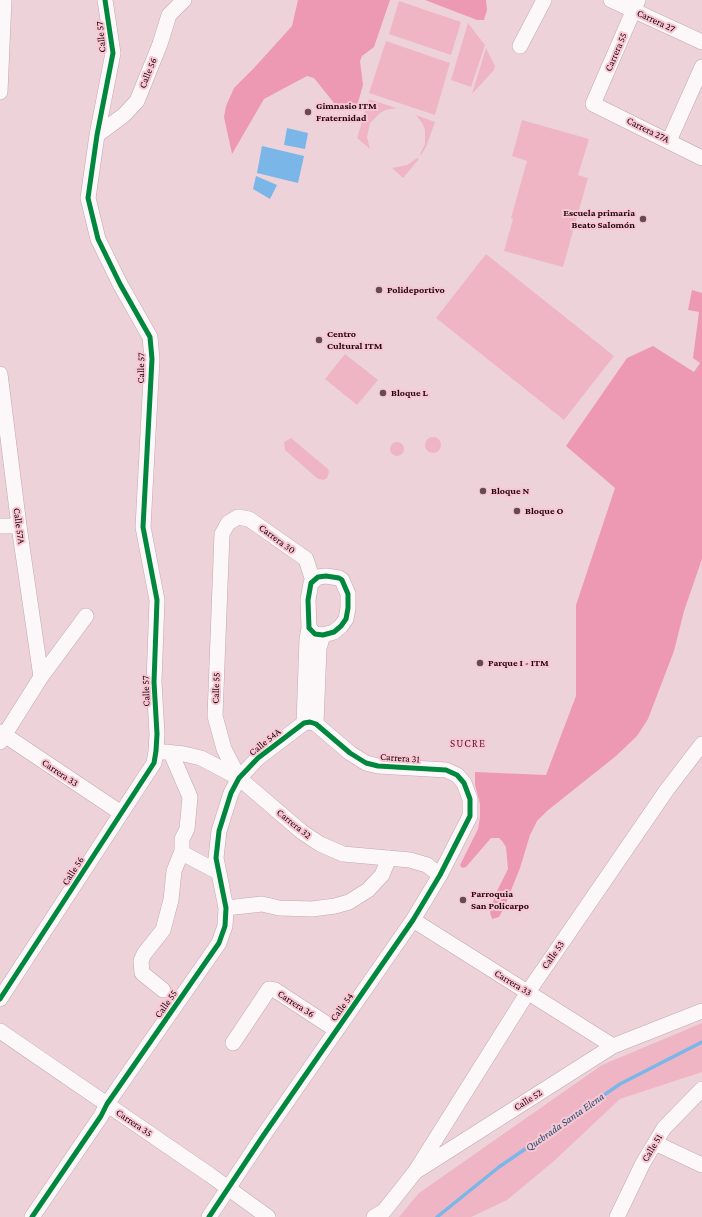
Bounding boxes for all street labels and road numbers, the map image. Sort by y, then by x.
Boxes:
street label: Carrera 27 [635,7,677,35]
street label: Calle 57 [94,21,108,53]
street label: Carrera 55 [602,31,630,73]
street label: Calle 56 [136,56,160,90]
street label: Carrera 27A [625,114,671,146]
street label: Calle 57 [135,352,147,384]
street label: Calle 57A [11,507,27,545]
street label: Carrera 30 [256,522,298,556]
street label: Calle 55 [209,672,223,704]
street label: Calle 57 [139,675,153,707]
street label: Calle 54A [247,726,283,758]
street label: Carrera 31 [380,751,420,765]
street label: Carrera 33 [40,757,80,789]
street label: Carrera 32 [274,806,314,842]
street label: Calle 56 [59,854,87,888]
street label: Calle 53 [539,939,567,971]
street label: Carrera 33 [492,967,534,999]
street label: Calle 55 [152,988,180,1020]
street label: Carrera 36 [275,988,317,1020]
street label: Calle 54 [328,991,356,1023]
street label: Calle 52 [512,1087,544,1113]
street label: Carrera 35 [114,1107,154,1139]
street label: Calle 51 [639,1132,665,1164]

